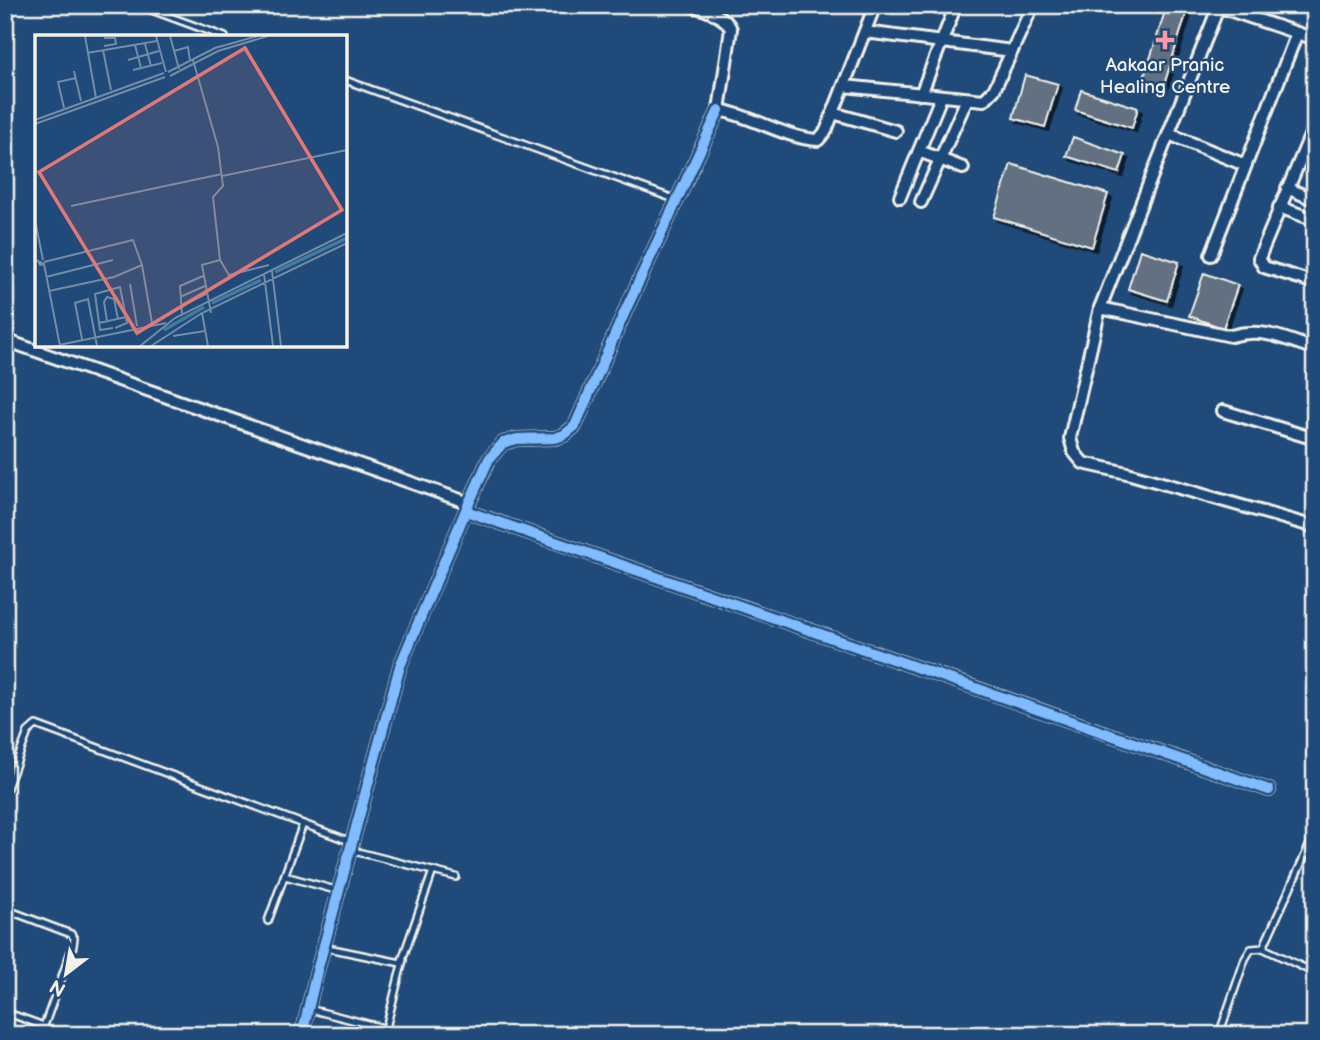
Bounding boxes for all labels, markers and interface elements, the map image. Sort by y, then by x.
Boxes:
marker: Aakaar Pranic Healing Centre [1155,30,1175,50]
inset map [35,35,346,346]
place label: Aakaar Pranic Healing Centre [1100,54,1230,99]
north arrow [32,939,102,1009]
text: N [46,974,70,1001]

